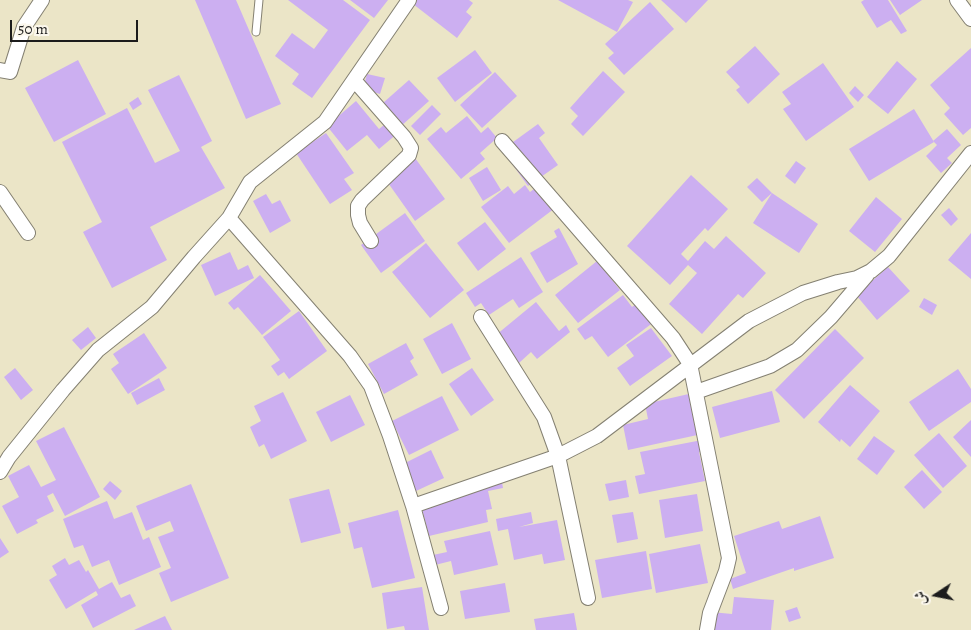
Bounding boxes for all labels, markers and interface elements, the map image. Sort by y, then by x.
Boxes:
scale bar [12,10,140,42]
text: 50 m [18,19,48,39]
north arrow [911,570,961,620]
text: ش [910,589,931,607]

